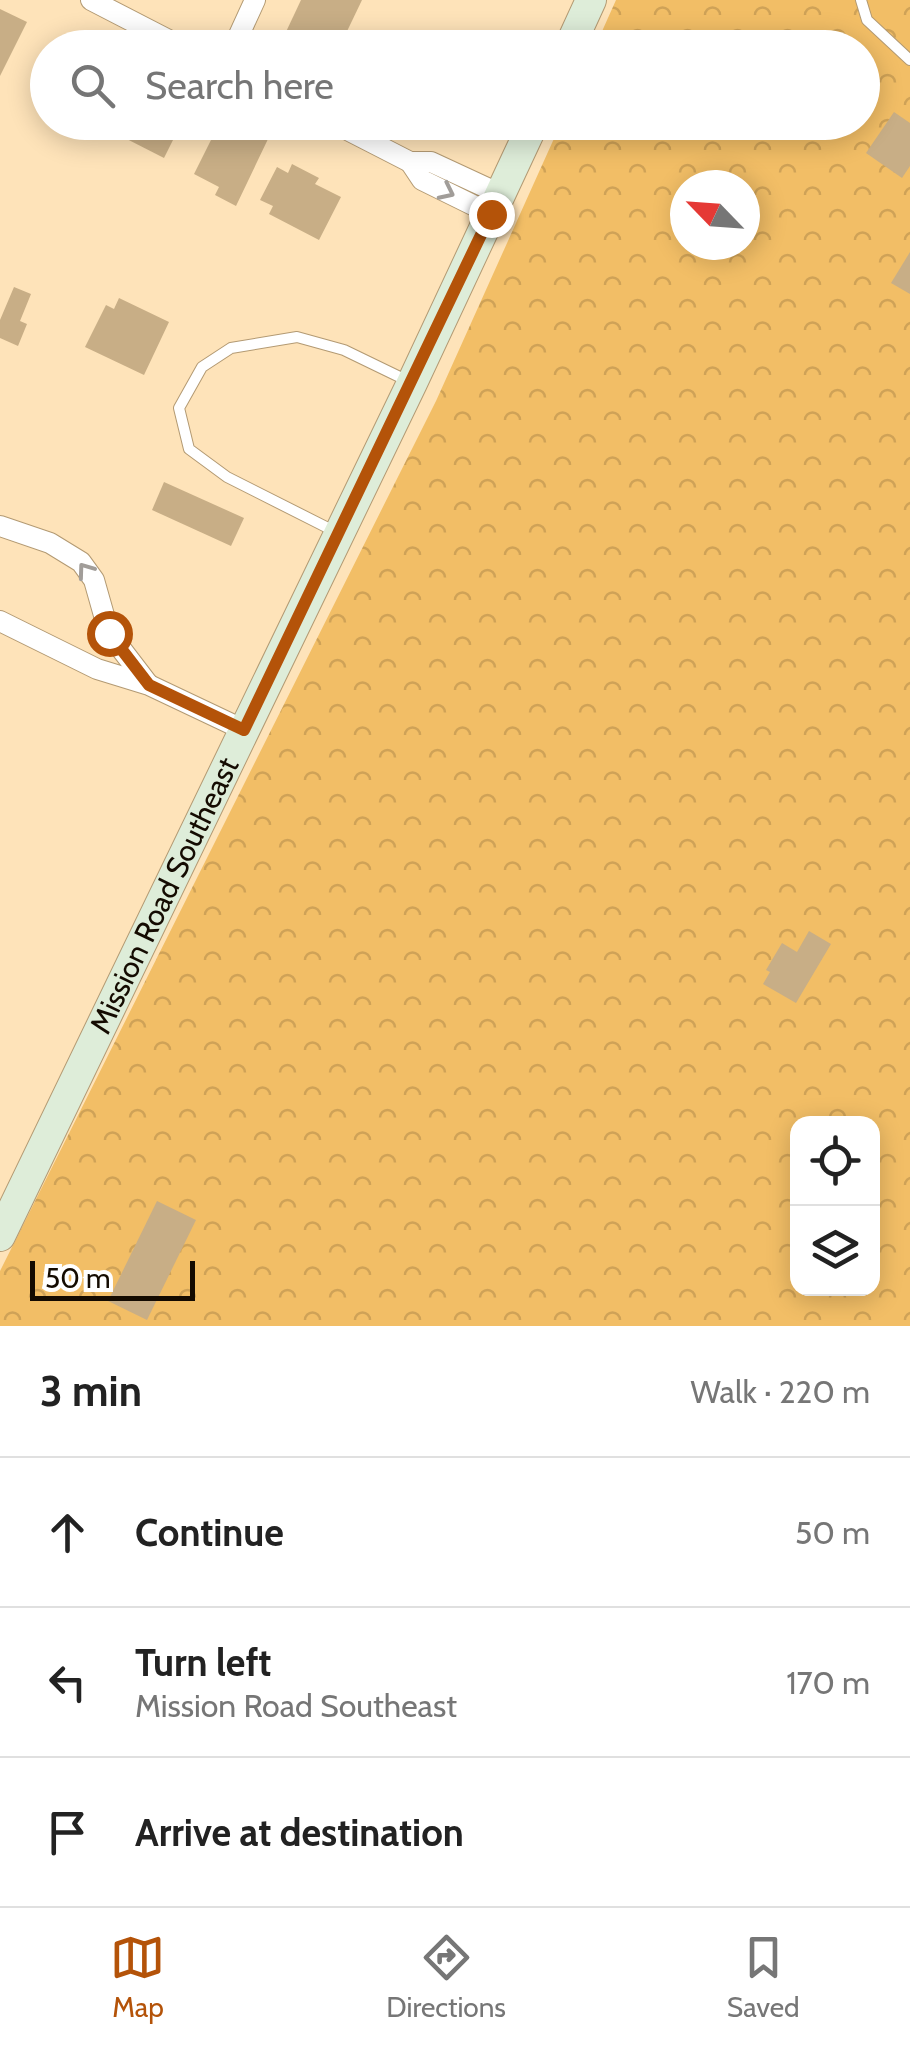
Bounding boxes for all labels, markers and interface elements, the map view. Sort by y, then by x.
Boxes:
search box [30,30,880,140]
icon: search [65,58,120,113]
text: Search here [145,62,334,109]
north arrow [670,170,760,260]
one-way arrow [437,180,455,200]
route end [469,192,515,238]
one-way arrow [79,563,97,582]
route start [87,611,133,657]
street label: Mission Road Southeast [82,751,246,1039]
map controls [790,1116,880,1296]
button: locate [790,1116,880,1206]
button: layers [790,1206,880,1296]
scale bar [30,1256,195,1300]
text: 50 m [45,1261,111,1295]
text: 3 min [40,1365,142,1417]
text: Walk · 220 m [691,1372,870,1411]
icon: ahead [40,1505,95,1560]
text: Continue [135,1509,284,1556]
text: 50 m [795,1513,870,1552]
text: Turn left [135,1639,271,1686]
icon: left [40,1655,95,1710]
text: 170 m [786,1663,870,1702]
text: Mission Road Southeast [135,1686,457,1725]
icon: arrive [40,1805,95,1860]
text: Arrive at destination [135,1809,464,1856]
tab: Map [110,1930,165,2024]
tab: Directions [386,1930,506,2024]
tab: Saved [727,1930,800,2024]

